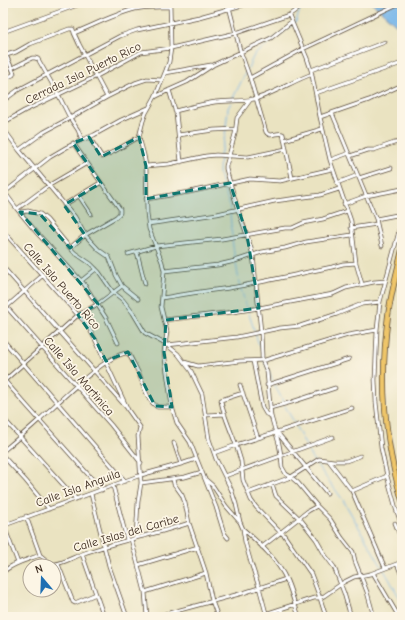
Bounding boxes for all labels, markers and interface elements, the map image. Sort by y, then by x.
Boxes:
street label: Cerrada Isla Puerto Rico [23,39,143,107]
street label: Calle Isla Puerto Rico [20,240,104,332]
street label: Calle Isla Martinica [41,334,117,418]
street label: Calle Isla Anguila [34,466,122,510]
street label: Calle Islas del Caribe [72,511,180,555]
north arrow [22,558,62,598]
text: N [33,562,44,576]

